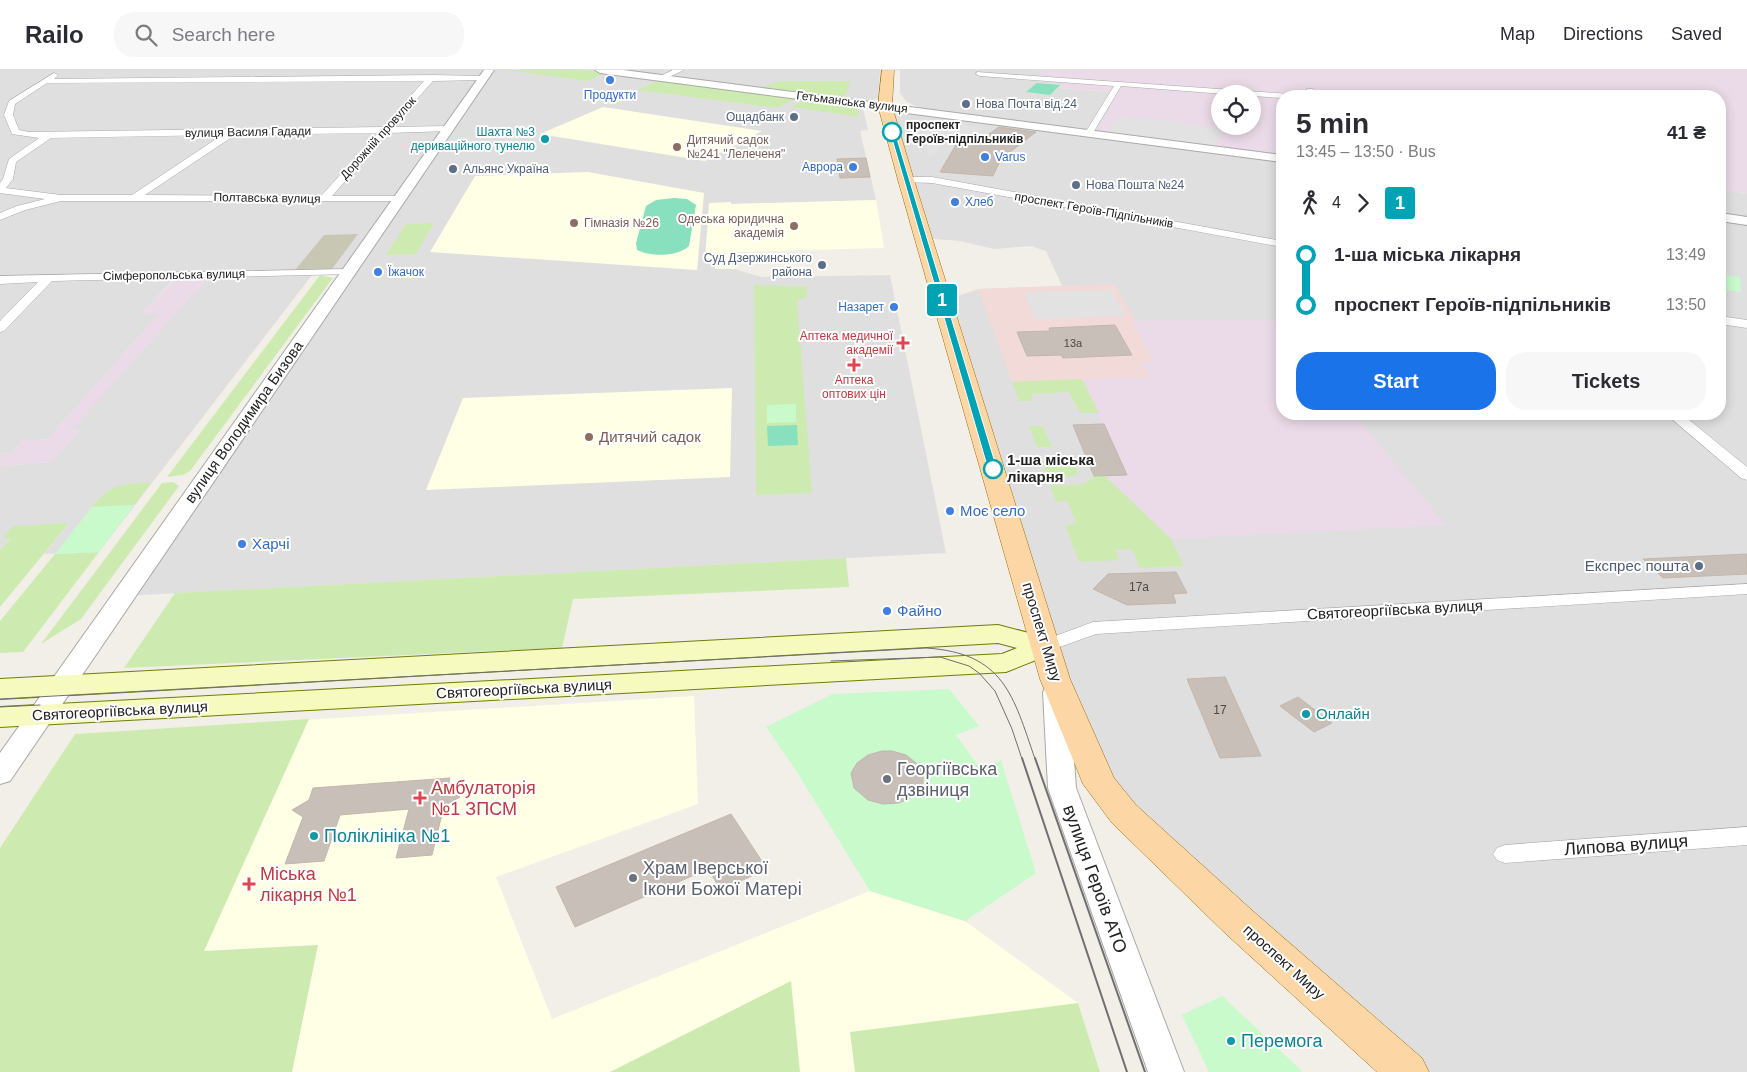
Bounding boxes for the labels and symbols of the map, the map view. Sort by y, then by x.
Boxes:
marker: Продукти [604,74,616,86]
place label: Продукти [584,88,636,102]
street label: Гетьманська вулиця [796,88,908,116]
street label: Дорожній провулок [337,93,419,182]
place label: Нова Почта від.24 [976,97,1077,111]
marker: Нова Почта від.24 [960,98,972,110]
place label: Ощадбанк [726,110,785,124]
marker: Ощадбанк [788,111,800,123]
place label: проспект Героїв-підпільників [906,118,1023,146]
marker: проспект Героїв-підпільників [882,122,902,142]
street label: вулиця Василя Гадади [185,124,311,140]
place label: Шахта №3 дериваційного тунелю [411,125,535,153]
marker: Шахта №3 дериваційного тунелю [539,133,551,145]
place label: Дитячий садок №241 "Лелеченя" [687,133,785,161]
marker: Дитячий садок №241 "Лелеченя" [671,141,683,153]
place label: Varus [995,150,1025,164]
marker: Varus [979,151,991,163]
place label: Аврора [802,160,843,174]
marker: Аврора [847,161,859,173]
place label: Альянс Україна [463,162,549,176]
marker: Альянс Україна [447,163,459,175]
place label: Нова Пошта №24 [1086,178,1184,192]
marker: Нова Пошта №24 [1070,179,1082,191]
street label: проспект Героїв-Підпільників [1014,189,1174,231]
street label: Полтавська вулиця [213,190,321,206]
place label: Хлеб [965,195,994,209]
marker: Хлеб [949,196,961,208]
place label: Одеська юридична академія [678,212,784,240]
place label: Гімназія №26 [584,216,659,230]
marker: Гімназія №26 [568,217,580,229]
marker: Одеська юридична академія [788,220,800,232]
place label: Суд Дзержинського района [704,251,812,279]
marker: Суд Дзержинського района [816,259,828,271]
place label: Їжачок [388,265,425,279]
marker: Їжачок [372,266,384,278]
street label: Сімферопольська вулиця [103,267,245,283]
line badge: 1 [926,284,958,316]
place label: Назарет [838,300,885,314]
marker: Назарет [888,301,900,313]
place label: Аптека медичної академії [800,329,894,357]
street label: вулиця Володимира Бизова [181,337,307,506]
marker: Аптека медичної академії [897,337,909,349]
house number: 13а [1064,337,1083,349]
marker: Аптека оптових цін [848,359,860,371]
place label: Аптека оптових цін [822,373,886,401]
place label: Дитячий садок [599,428,701,445]
marker: Дитячий садок [583,431,595,443]
place label: 1-ша міська лікарня [1007,451,1095,485]
marker: 1-ша міська лікарня [983,459,1003,479]
place label: Моє село [960,502,1025,519]
marker: Моє село [944,505,956,517]
place label: Харчі [252,535,290,552]
marker: Харчі [236,538,248,550]
place label: Експрес пошта [1585,557,1690,574]
marker: Експрес пошта [1693,560,1705,572]
street label: проспект Миру [1019,580,1066,684]
house number: 17а [1129,580,1149,594]
street label: Святогеоргіївська вулиця [1307,596,1483,623]
place label: Файно [897,602,942,619]
marker: Файно [881,605,893,617]
street label: Святогеоргіївська вулиця [436,675,612,702]
street label: Святогеоргіївська вулиця [32,697,208,724]
house number: 17 [1213,703,1227,717]
place label: Онлайн [1316,705,1370,722]
marker: Онлайн [1300,708,1312,720]
place label: Георгіївська дзвіниця [897,759,998,800]
marker: Георгіївська дзвіниця [881,773,893,785]
place label: Амбулаторія №1 ЗПСМ [431,778,536,819]
marker: Амбулаторія №1 ЗПСМ [413,791,427,805]
street label: вулиця Героїв АТО [1059,802,1131,956]
place label: Поліклініка №1 [324,826,450,846]
marker: Поліклініка №1 [308,830,320,842]
street label: Липова вулиця [1563,831,1689,859]
place label: Храм Іверської Ікони Божої Матері [643,858,802,899]
place label: Міська лікарня №1 [260,864,357,905]
marker: Храм Іверської Ікони Божої Матері [627,872,639,884]
marker: Міська лікарня №1 [242,877,256,891]
street label: проспект Миру [1240,921,1329,1003]
place label: Перемога [1241,1031,1324,1051]
marker: Перемога [1225,1035,1237,1047]

